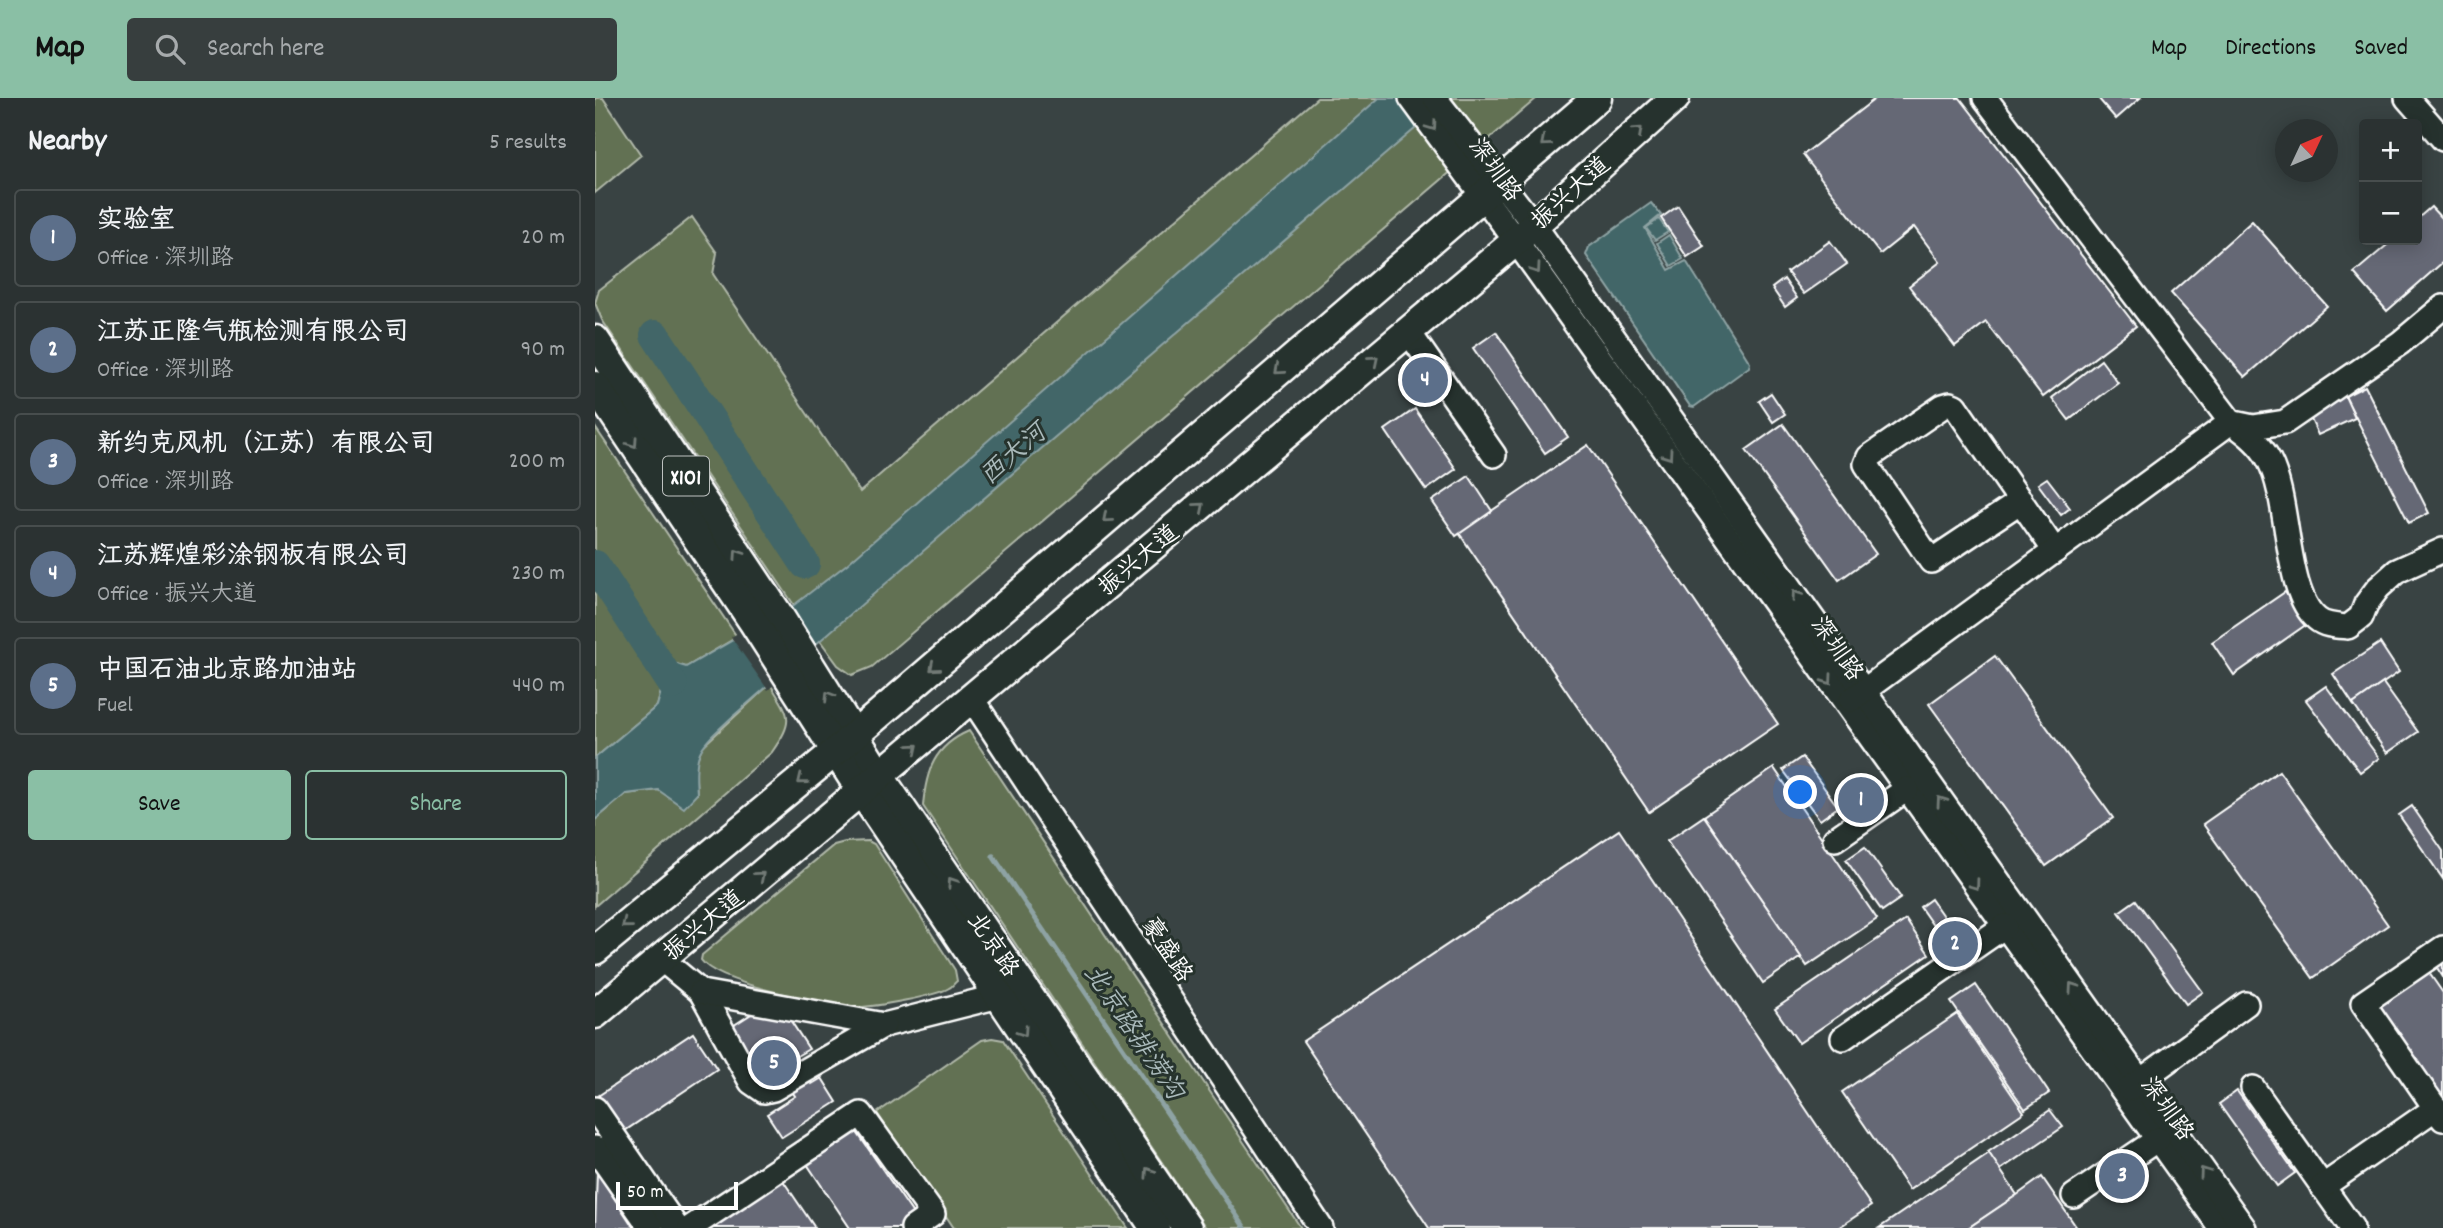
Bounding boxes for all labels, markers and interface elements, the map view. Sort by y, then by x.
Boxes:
search box [127,18,617,81]
text: Map [35,26,85,73]
icon: search [151,30,189,68]
text: Search here [207,31,325,68]
text: Map [2151,32,2187,66]
text: Directions [2225,32,2316,66]
text: Saved [2354,32,2408,66]
one-way arrow [1424,118,1436,131]
north arrow [2275,119,2338,182]
map controls [2359,119,2422,245]
button: + [2359,119,2422,182]
text: Nearby [28,122,106,165]
text: 5 results [489,127,567,160]
one-way arrow [1630,127,1643,139]
street label: 深圳路 [1459,132,1528,210]
one-way arrow [1541,134,1554,146]
street label: 振兴大道 [1525,149,1619,239]
button: − [2359,182,2422,245]
text: 实验室 [97,203,175,240]
text: 1 [50,222,56,255]
text: 20 m [521,222,565,255]
text: Office · 深圳路 [97,243,234,276]
one-way arrow [1528,261,1540,274]
text: 江苏正隆气瓶检测有限公司 [97,315,409,352]
text: 2 [48,334,58,367]
text: 90 m [521,334,565,367]
pin: 4 [1402,354,1448,406]
text: Office · 深圳路 [97,355,234,388]
one-way arrow [1365,356,1378,368]
one-way arrow [1274,362,1287,374]
water label: 西大河 [973,413,1059,495]
text: 新约克风机（江苏）有限公司 [97,427,435,464]
one-way arrow [625,435,637,448]
text: 3 [48,446,58,479]
text: 200 m [509,446,565,479]
one-way arrow [1660,447,1672,459]
road number: X101 [663,456,709,496]
text: Office · 深圳路 [97,467,234,500]
one-way arrow [1192,503,1205,515]
one-way arrow [1102,510,1115,522]
street label: 振兴大道 [1092,517,1188,605]
text: 江苏辉煌彩涂钢板有限公司 [97,539,409,576]
one-way arrow [734,549,747,562]
text: 4 [48,558,58,591]
text: 230 m [511,558,565,591]
text: Office · 振兴大道 [97,579,257,612]
one-way arrow [1792,590,1804,603]
street label: 深圳路 [1801,610,1870,689]
text: 中国石油北京路加油站 [97,653,357,690]
one-way arrow [930,659,943,671]
text: 5 [48,670,58,703]
text: 440 m [512,670,565,703]
one-way arrow [1820,672,1832,685]
text: Fuel [97,690,133,723]
one-way arrow [825,691,838,704]
one-way arrow [905,744,918,756]
button: Save [28,770,291,840]
button: Share [305,770,567,840]
one-way arrow [797,771,809,784]
pin: 1 [1838,774,1884,826]
your location [1783,775,1817,809]
one-way arrow [1937,796,1949,809]
one-way arrow [753,872,765,885]
one-way arrow [948,877,960,890]
one-way arrow [1967,877,1979,890]
street label: 振兴大道 [657,882,753,970]
street label: 北京路 [957,906,1026,985]
street label: 豪盛路 [1132,911,1199,990]
one-way arrow [621,916,634,929]
pin: 2 [1932,918,1978,970]
water label: 北京路排涝沟 [1073,958,1192,1110]
one-way arrow [2069,982,2081,995]
one-way arrow [1015,1024,1027,1037]
pin: 5 [751,1037,797,1089]
street label: 深圳路 [2131,1071,2200,1149]
pin: 3 [2099,1150,2145,1202]
one-way arrow [1144,1166,1157,1179]
one-way arrow [2200,1167,2212,1180]
scale bar [616,1179,739,1211]
text: 50 m [627,1180,664,1207]

